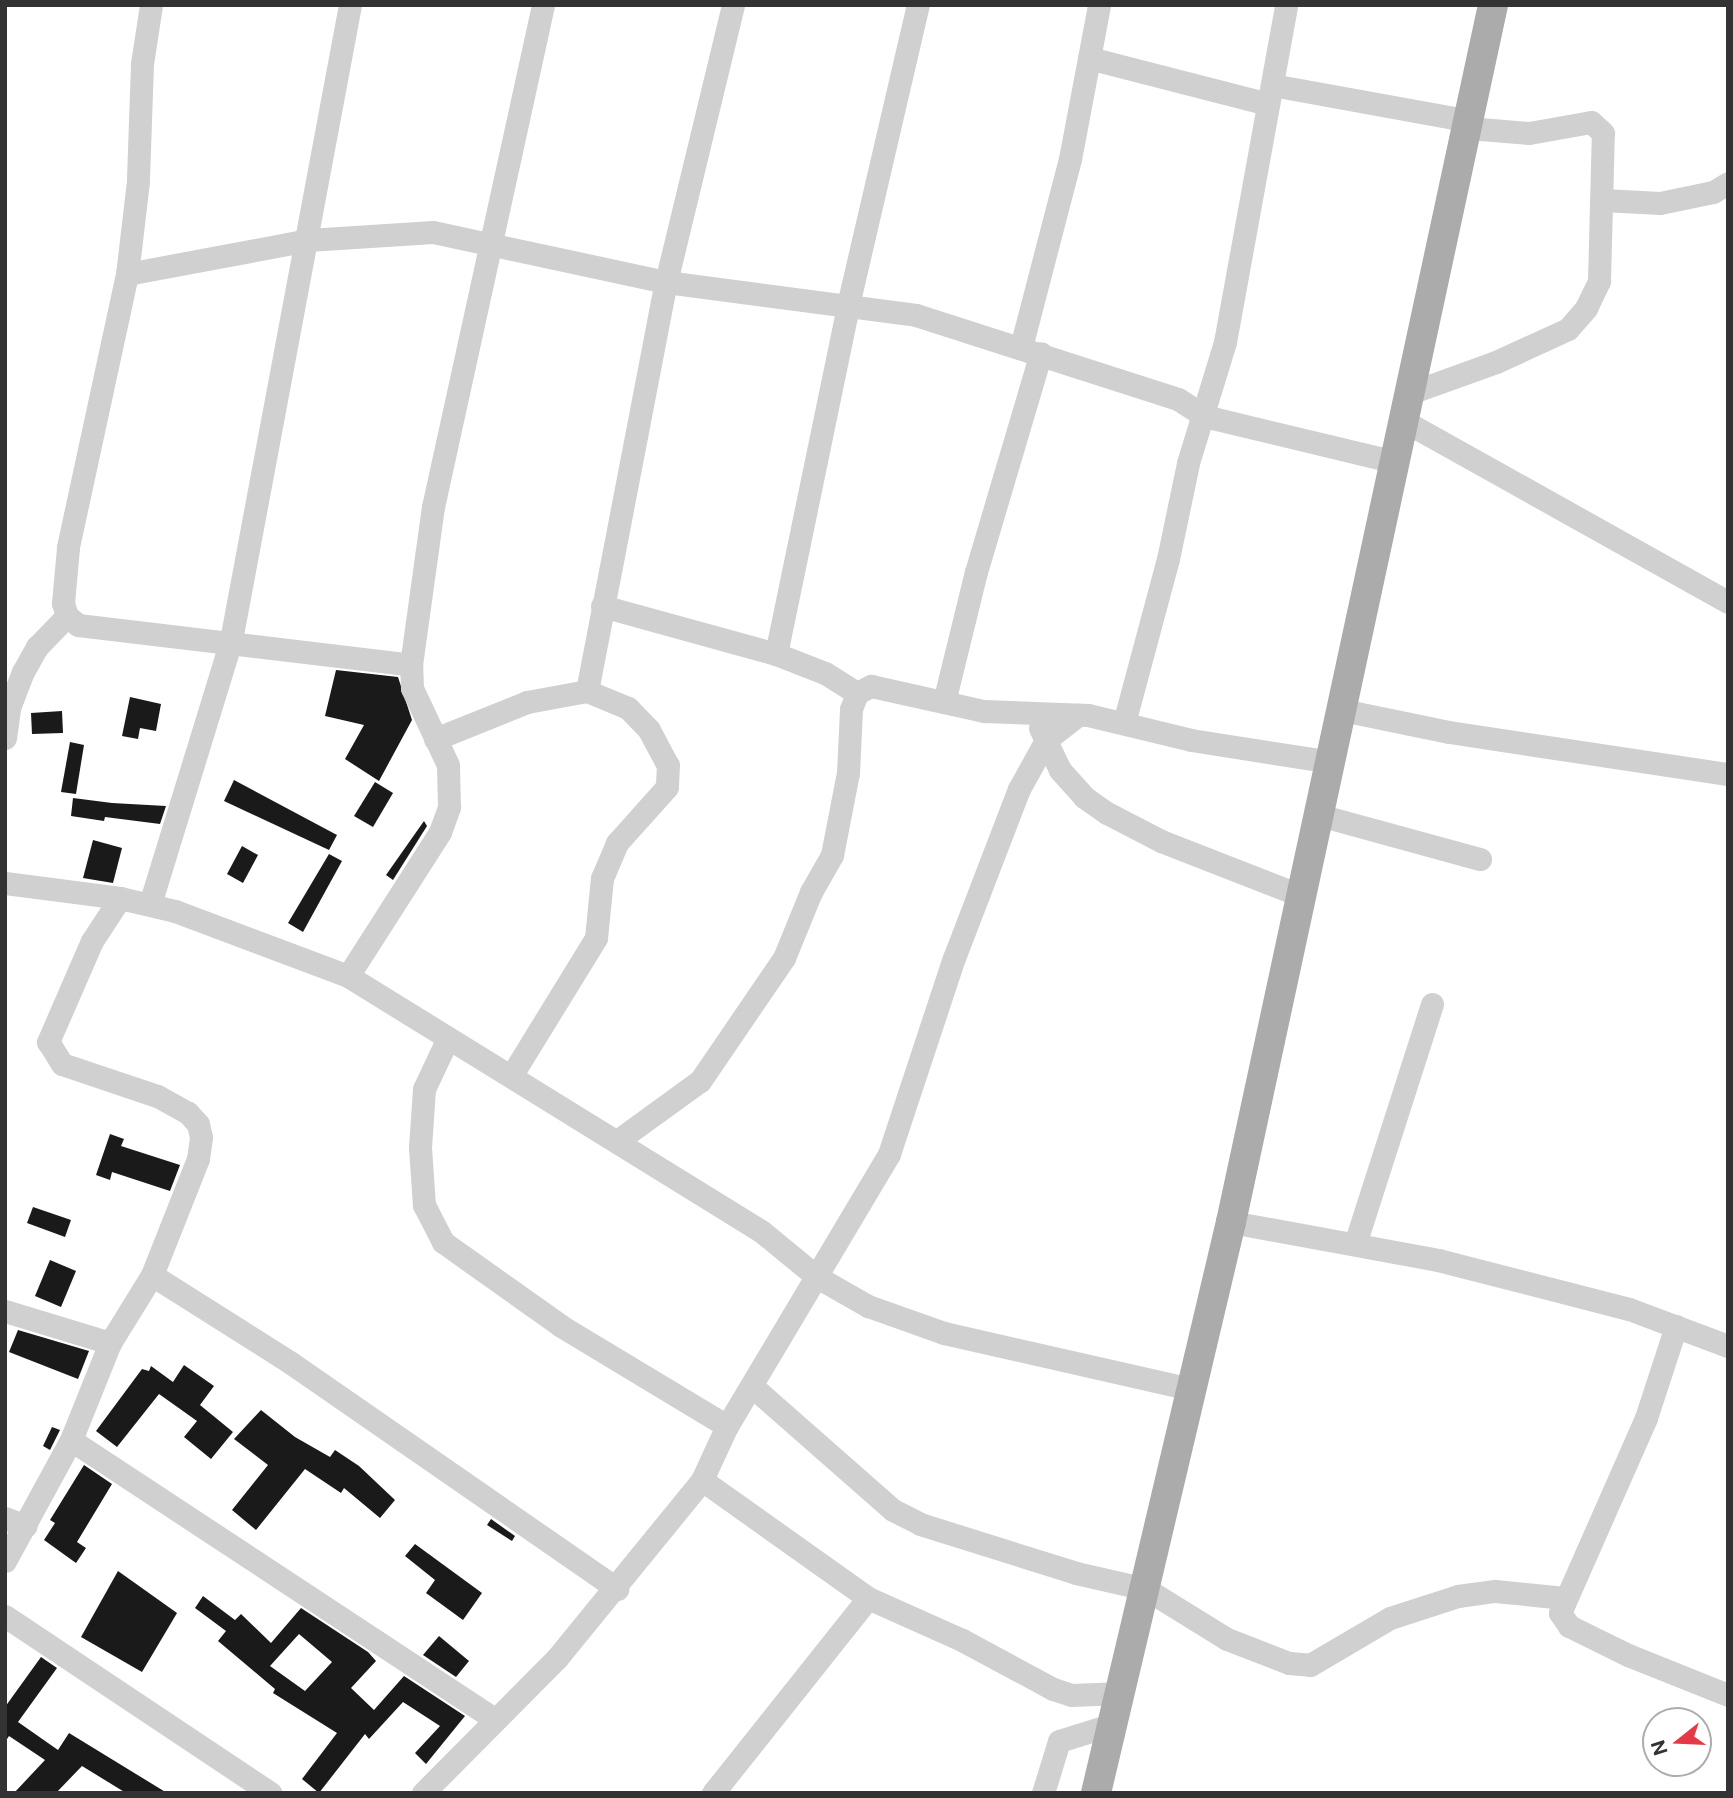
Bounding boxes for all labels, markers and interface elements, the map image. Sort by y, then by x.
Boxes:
north arrow [1642,1707,1712,1777]
text: N [1646,1737,1672,1758]

